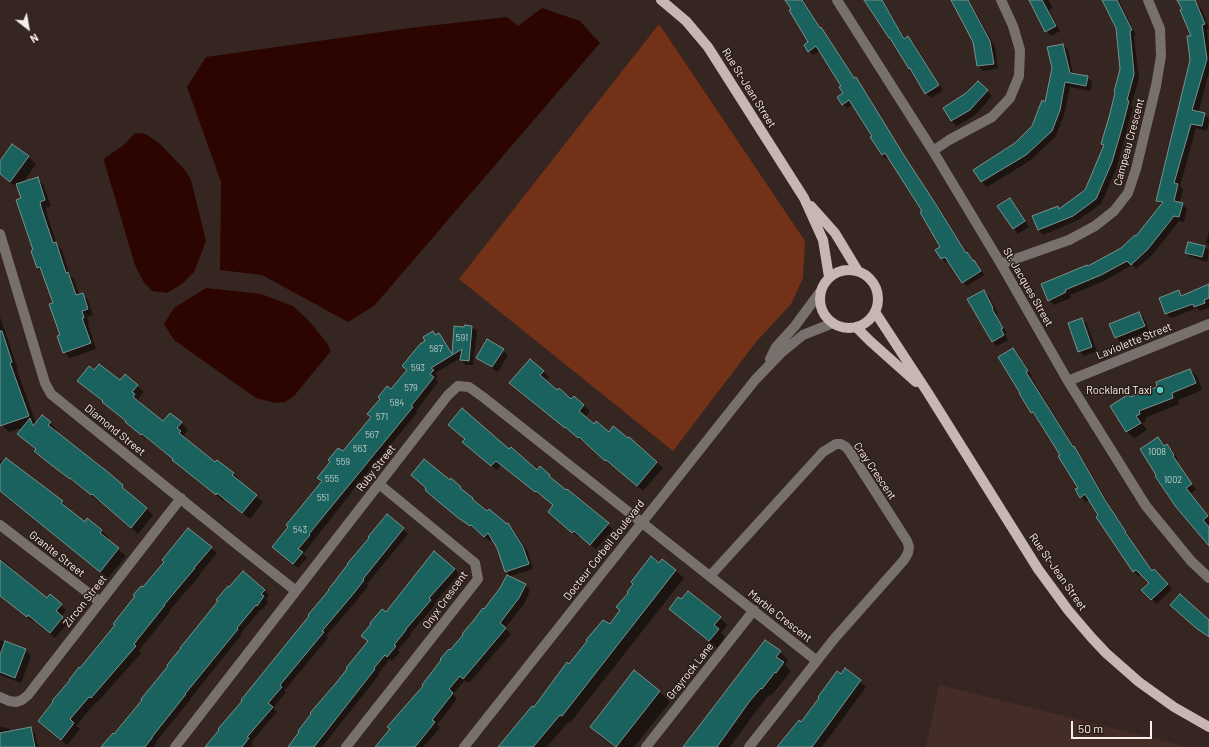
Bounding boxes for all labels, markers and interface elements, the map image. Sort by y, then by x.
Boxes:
north arrow [8,8,48,48]
text: N [28,31,41,46]
street label: Rue St-Jean Street [719,46,779,130]
street label: Campeau Crescent [1111,97,1147,187]
street label: St. Jacques Street [1000,245,1056,329]
street label: Laviolette Street [1094,320,1174,362]
house number: 591 [456,333,468,343]
house number: 587 [429,344,443,354]
house number: 593 [411,363,425,373]
house number: 579 [404,383,418,393]
place label: Rockland Taxi [1086,383,1152,397]
marker: Rockland Taxi [1155,385,1165,395]
house number: 584 [390,398,404,408]
street label: Diamond Street [82,401,148,459]
house number: 571 [376,412,388,422]
house number: 567 [365,430,379,440]
street label: Cray Crescent [851,440,899,502]
street label: Ruby Street [354,442,398,494]
house number: 563 [353,444,367,454]
house number: 1008 [1148,447,1166,457]
house number: 559 [336,457,350,467]
house number: 555 [325,474,339,484]
house number: 1002 [1164,475,1182,485]
house number: 551 [317,493,329,503]
street label: Docteur Corbeil Boulevard [561,497,647,603]
house number: 543 [293,525,307,535]
street label: Granite Street [27,528,87,580]
street label: Rue St-Jean Street [1026,531,1090,613]
street label: Onyx Crescent [420,568,470,632]
street label: Zircon Street [61,572,109,630]
street label: Marble Crescent [745,587,815,645]
street label: Grayrock Lane [664,640,716,702]
scale bar [1073,713,1154,739]
text: 50 m [1078,721,1103,735]

